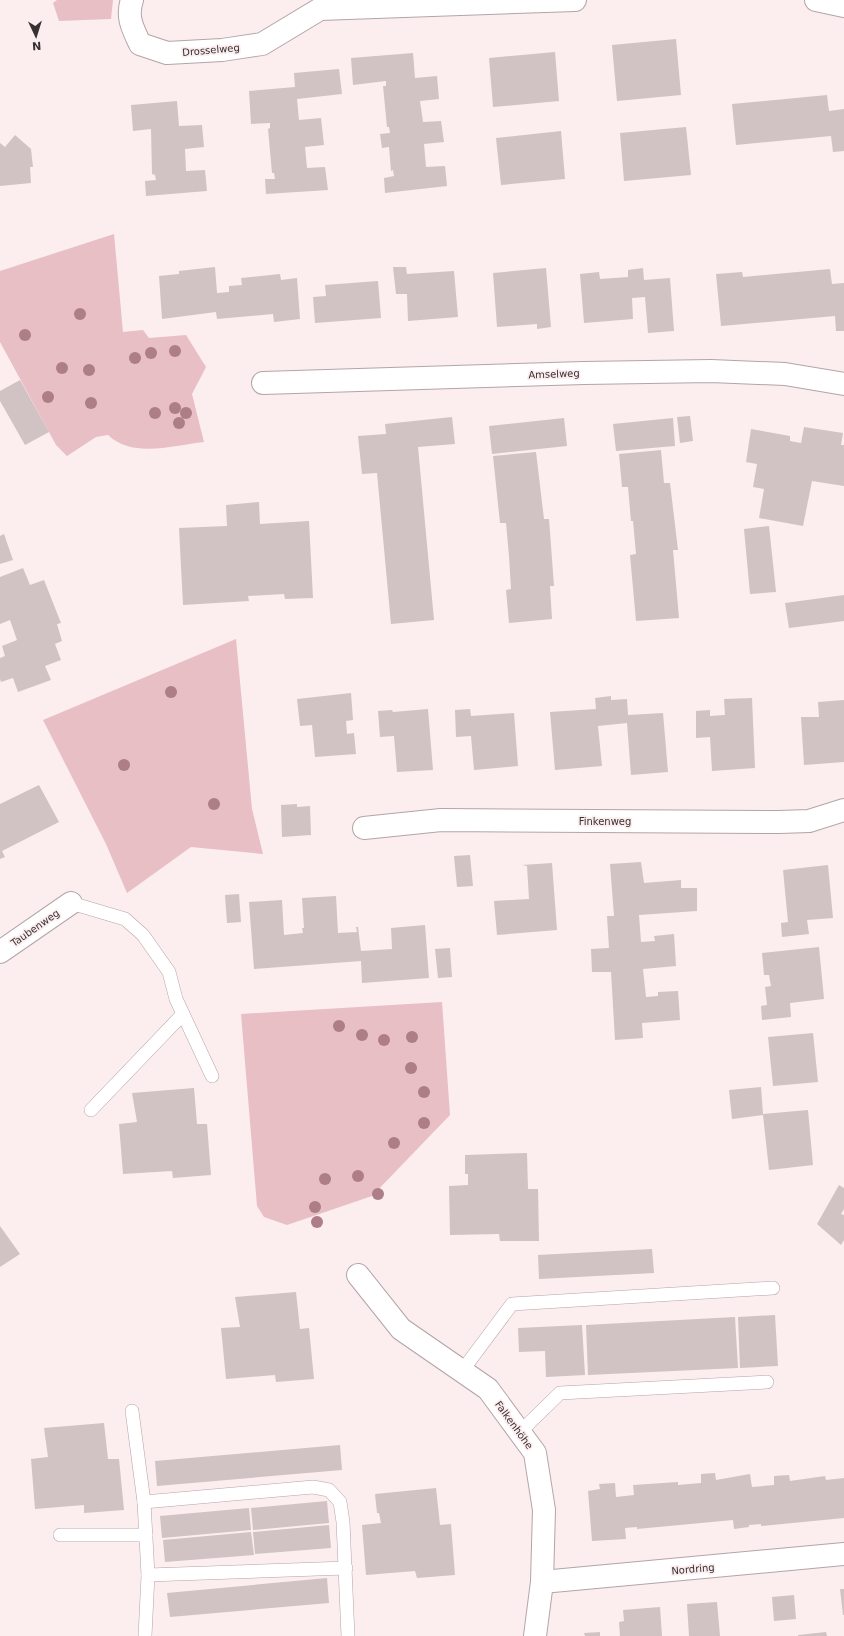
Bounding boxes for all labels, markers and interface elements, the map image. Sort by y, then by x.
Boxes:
north arrow [16,16,56,56]
text: N [32,39,42,52]
street label: Drosselweg [182,42,240,58]
street label: Amselweg [528,368,580,380]
street label: Finkenweg [579,816,631,827]
street label: Taubenweg [8,907,61,949]
street label: Falkenhöhe [493,1399,535,1451]
street label: Nordring [671,1562,715,1576]

